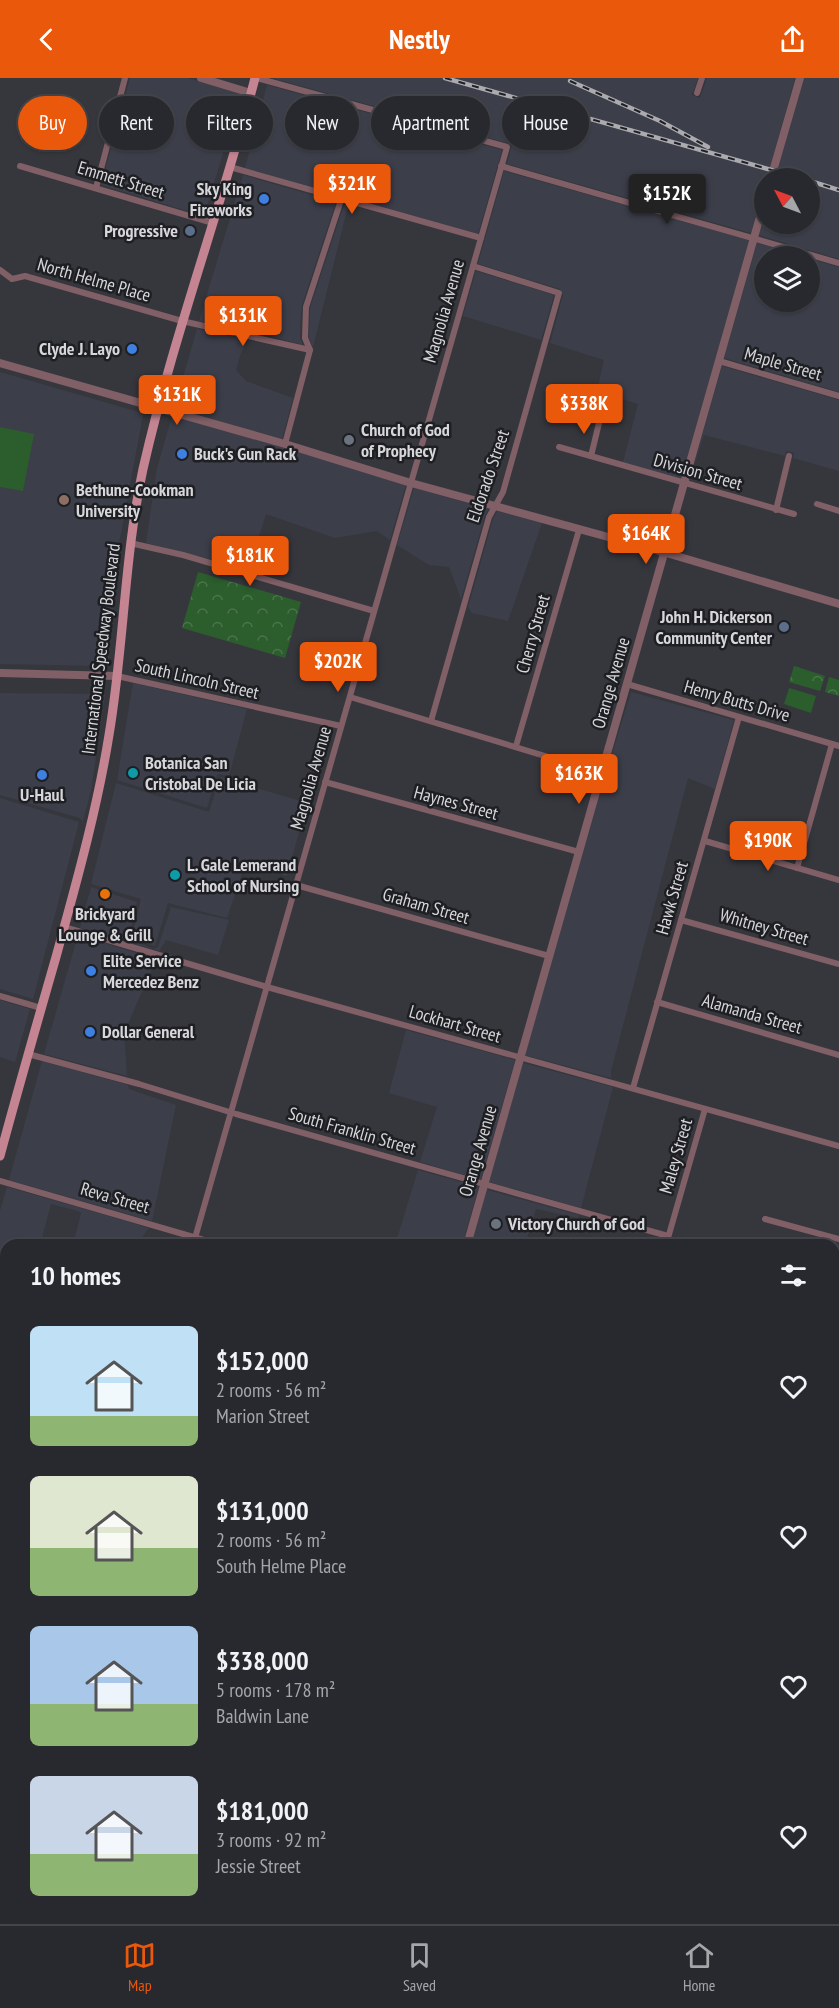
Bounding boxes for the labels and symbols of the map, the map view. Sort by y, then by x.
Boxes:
street label: Emmett Street [75,155,167,204]
pin: $321K [310,164,394,215]
north arrow [754,168,820,234]
pin: $152K [625,174,709,225]
place label: Sky King Fireworks [190,177,252,221]
marker: Sky King Fireworks [257,192,271,206]
place label: Progressive [104,219,178,242]
marker: Progressive [183,224,197,238]
street label: North Helme Place [35,252,153,307]
street label: Magnolia Avenue [418,257,469,365]
pin: $131K [201,296,285,347]
place label: Clyde J. Layo [39,337,120,360]
marker: Clyde J. Layo [125,342,139,356]
street label: Maple Street [742,342,824,386]
pin: $131K [135,375,219,426]
pin: $338K [542,384,626,435]
place label: Church of God of Prophecy [361,418,450,462]
street label: Eldorado Street [461,427,514,525]
marker: Church of God of Prophecy [342,433,356,447]
place label: Buck's Gun Rack [194,442,297,465]
marker: Buck's Gun Rack [175,447,189,461]
street label: Division Street [651,448,745,495]
place label: Bethune-Cookman University [76,478,194,522]
marker: Bethune-Cookman University [57,493,71,507]
pin: $164K [604,514,688,565]
pin: $181K [208,536,292,587]
street label: International Speedway Boulevard [76,542,125,756]
street label: Cherry Street [510,592,555,676]
place label: John H. Dickerson Community Center [656,605,773,649]
marker: John H. Dickerson Community Center [777,620,791,634]
street label: Orange Avenue [587,635,635,731]
pin: $202K [296,642,380,693]
street label: South Lincoln Street [133,653,261,704]
street label: Henry Butts Drive [682,674,793,727]
street label: Magnolia Avenue [285,724,336,832]
place label: Botanica San Cristobal De Licia [145,751,256,795]
pin: $163K [537,754,621,805]
marker: Botanica San Cristobal De Licia [126,766,140,780]
marker: U-Haul [35,768,49,782]
street label: Haynes Street [412,780,501,825]
place label: U-Haul [20,783,65,806]
pin: $190K [726,821,810,872]
place label: L. Gale Lemerand School of Nursing [187,853,299,897]
street label: Hawk Street [650,859,693,937]
marker: L. Gale Lemerand School of Nursing [168,868,182,882]
street label: Graham Street [380,882,472,929]
marker: Brickyard Lounge & Grill [98,887,112,901]
place label: Brickyard Lounge & Grill [58,902,152,946]
street label: Whitney Street [717,903,811,950]
place label: Elite Service Mercedez Benz [103,949,199,993]
marker: Elite Service Mercedez Benz [84,964,98,978]
street label: Alamanda Street [700,988,805,1039]
street label: Lockhart Street [407,999,504,1048]
place label: Dollar General [102,1020,195,1043]
marker: Dollar General [83,1025,97,1039]
street label: South Franklin Street [286,1101,419,1160]
street label: Orange Avenue [454,1103,502,1199]
street label: Maley Street [654,1115,697,1196]
street label: Reva Street [78,1177,152,1218]
place label: Victory Church of God [507,1212,645,1235]
marker: Victory Church of God [489,1217,503,1231]

